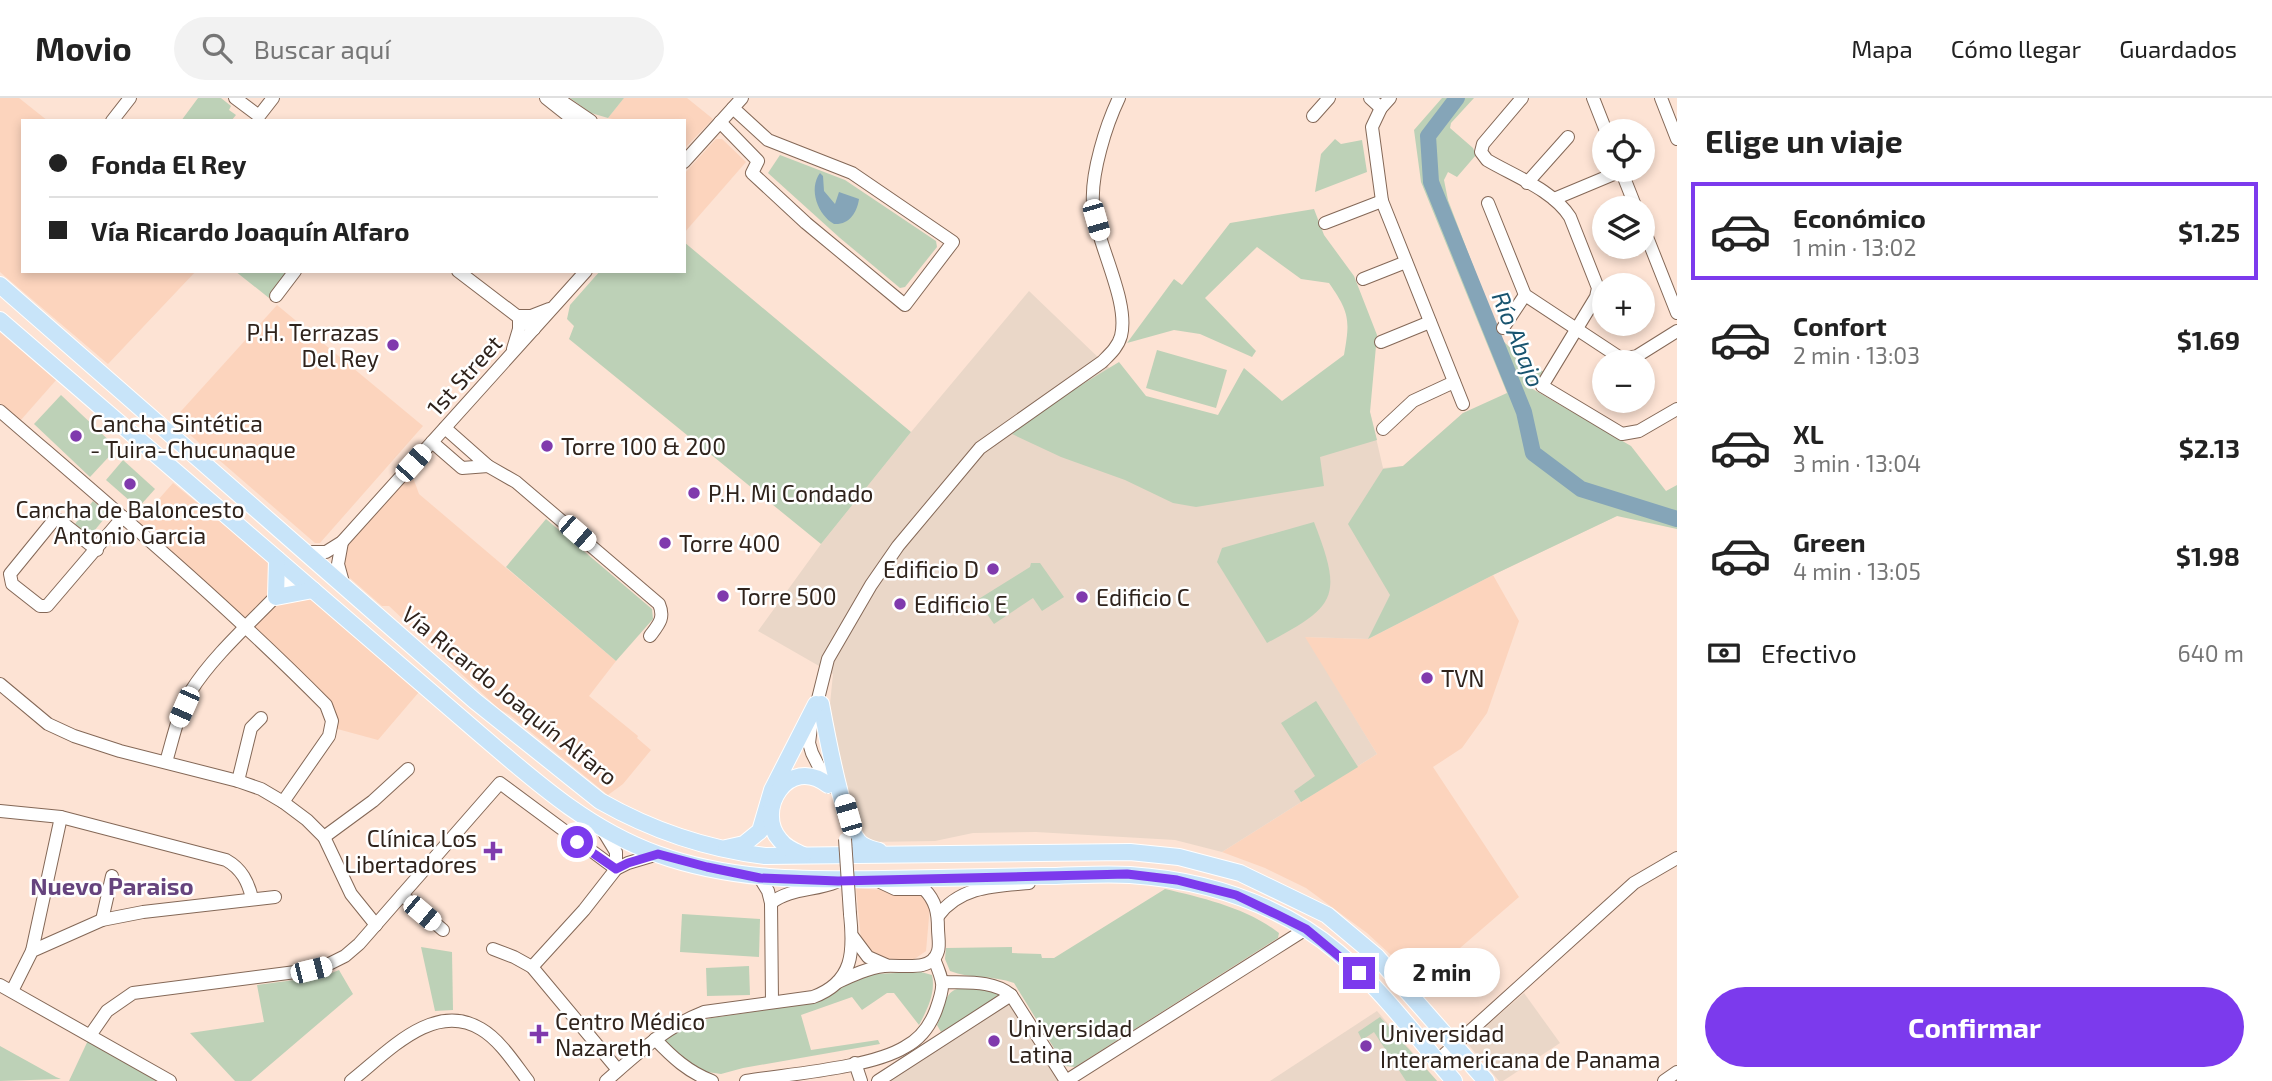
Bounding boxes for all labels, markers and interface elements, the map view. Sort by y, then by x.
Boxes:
search box [174,17,664,80]
text: Movio [35,28,132,68]
icon: search [198,29,236,67]
text: Buscar aquí [254,33,391,64]
text: Mapa [1851,34,1913,63]
text: Cómo llegar [1951,34,2081,63]
text: Guardados [2119,34,2237,63]
map controls [1592,119,1655,413]
button: locate [1592,119,1655,182]
text: Elige un viaje [1705,121,1903,159]
text: Fonda El Rey [91,148,247,179]
button: layers [1592,196,1655,259]
car [1081,197,1112,243]
icon: car [1709,200,1772,263]
text: Económico [1793,202,1926,233]
text: Vía Ricardo Joaquín Alfaro [91,215,410,246]
text: $1.25 [2178,216,2240,247]
text: 1 min · 13:02 [1793,233,1916,261]
button: + [1592,273,1655,336]
water label: Río Abajo [1487,287,1551,391]
icon: car [1709,308,1772,371]
text: Confort [1793,310,1887,341]
place label: P.H. Terrazas Del Rey [246,318,379,372]
text: $1.69 [2177,324,2240,355]
street label: 1st Street [421,329,508,421]
marker: P.H. Terrazas Del Rey [385,337,401,353]
text: 2 min · 13:03 [1793,341,1920,369]
button: − [1592,350,1655,413]
place label: Cancha Sintética - Tuira-Chucunaque [90,409,296,463]
icon: car [1709,416,1772,479]
text: XL [1793,418,1824,449]
marker: Cancha Sintética - Tuira-Chucunaque [68,428,84,444]
place label: Torre 100 & 200 [561,432,726,460]
text: $2.13 [2179,432,2240,463]
marker: Torre 100 & 200 [539,438,555,454]
car [392,440,435,486]
text: 3 min · 13:04 [1793,449,1921,477]
marker: Cancha de Baloncesto Antonio Garcia [122,476,138,492]
place label: P.H. Mi Condado [708,479,873,507]
marker: P.H. Mi Condado [686,485,702,501]
place label: Cancha de Baloncesto Antonio Garcia [15,495,245,549]
car [555,511,600,555]
icon: car [1709,524,1772,587]
text: Green [1793,526,1866,557]
place label: Torre 400 [679,529,780,557]
marker: Torre 400 [657,535,673,551]
text: $1.98 [2176,540,2240,571]
place label: Edificio D [883,555,979,583]
text: 4 min · 13:05 [1793,557,1921,585]
marker: Edificio D [985,561,1001,577]
place label: Torre 500 [737,582,837,610]
place label: Edificio C [1096,583,1190,611]
marker: Torre 500 [715,588,731,604]
marker: Edificio C [1074,589,1090,605]
place label: Edificio E [914,590,1008,618]
marker: Edificio E [892,596,908,612]
street label: Vía Ricardo Joaquín Alfaro [397,599,623,791]
icon: cash [1705,634,1743,672]
text: Efectivo [1761,637,1857,668]
text: 640 m [2178,639,2244,667]
place label: TVN [1441,664,1485,692]
marker: TVN [1419,670,1435,686]
car [166,684,203,730]
car [833,792,864,838]
place label: Clínica Los Libertadores [344,824,477,878]
route start [561,826,593,858]
marker: Clínica Los Libertadores [483,841,503,861]
district label: Nuevo Paraiso [30,871,194,900]
car [400,891,445,935]
callout: 2 min [1384,948,1499,998]
car [289,955,334,985]
route end [1343,957,1375,989]
text: 2 min [1413,958,1471,986]
button: Confirmar [1705,987,2244,1067]
place label: Centro Médico Nazareth [555,1007,705,1061]
place label: Universidad Latina [1008,1014,1132,1068]
place label: Universidad Interamericana de Panama [1380,1019,1660,1073]
marker: Centro Médico Nazareth [529,1024,549,1044]
marker: Universidad Latina [986,1033,1002,1049]
marker: Universidad Interamericana de Panama [1358,1038,1374,1054]

